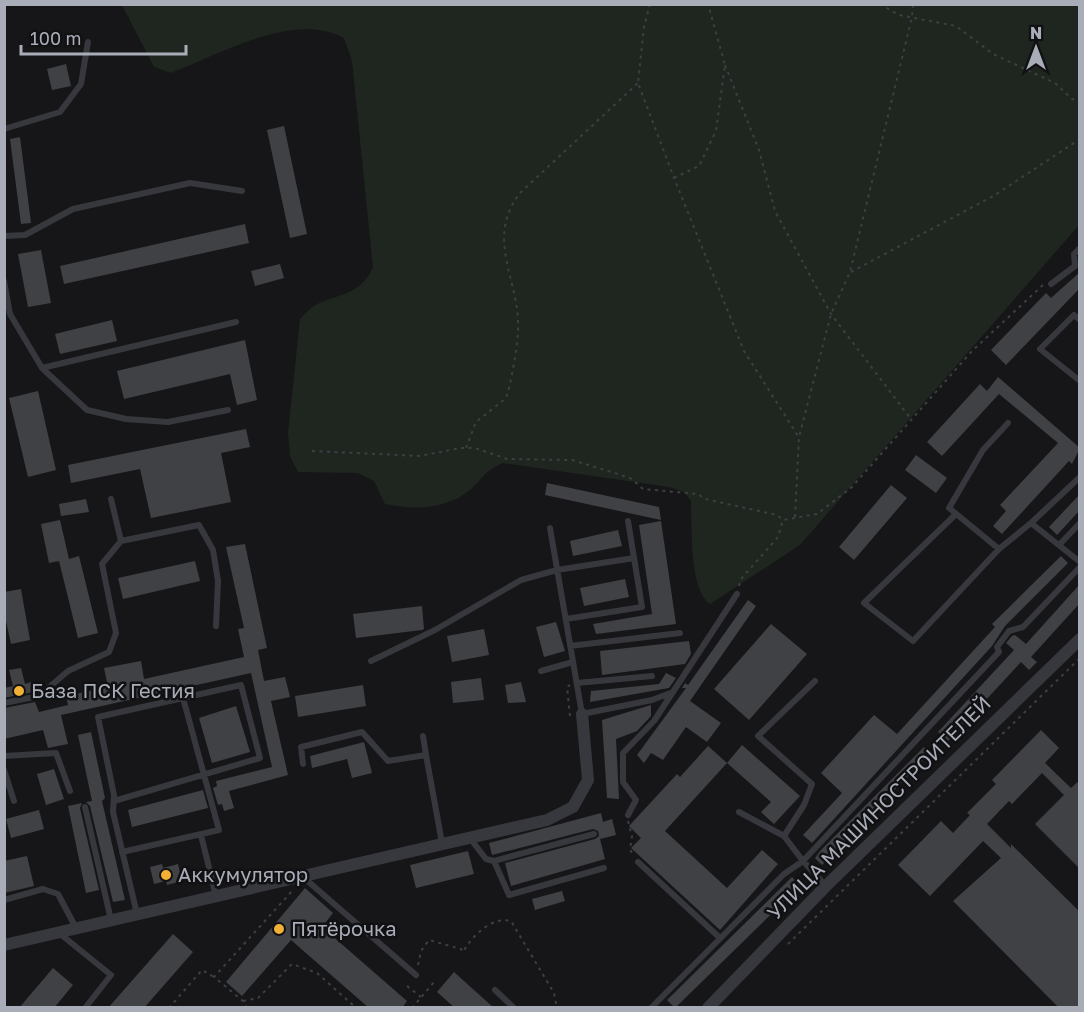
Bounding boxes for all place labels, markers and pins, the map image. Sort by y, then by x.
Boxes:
place label: База ПСК Гестия [31,678,195,702]
marker: База ПСК Гестия [12,684,26,698]
place label: Аккумулятор [178,862,308,886]
marker: Аккумулятор [159,868,173,882]
place label: Пятёрочка [291,916,397,940]
marker: Пятёрочка [272,922,286,936]

